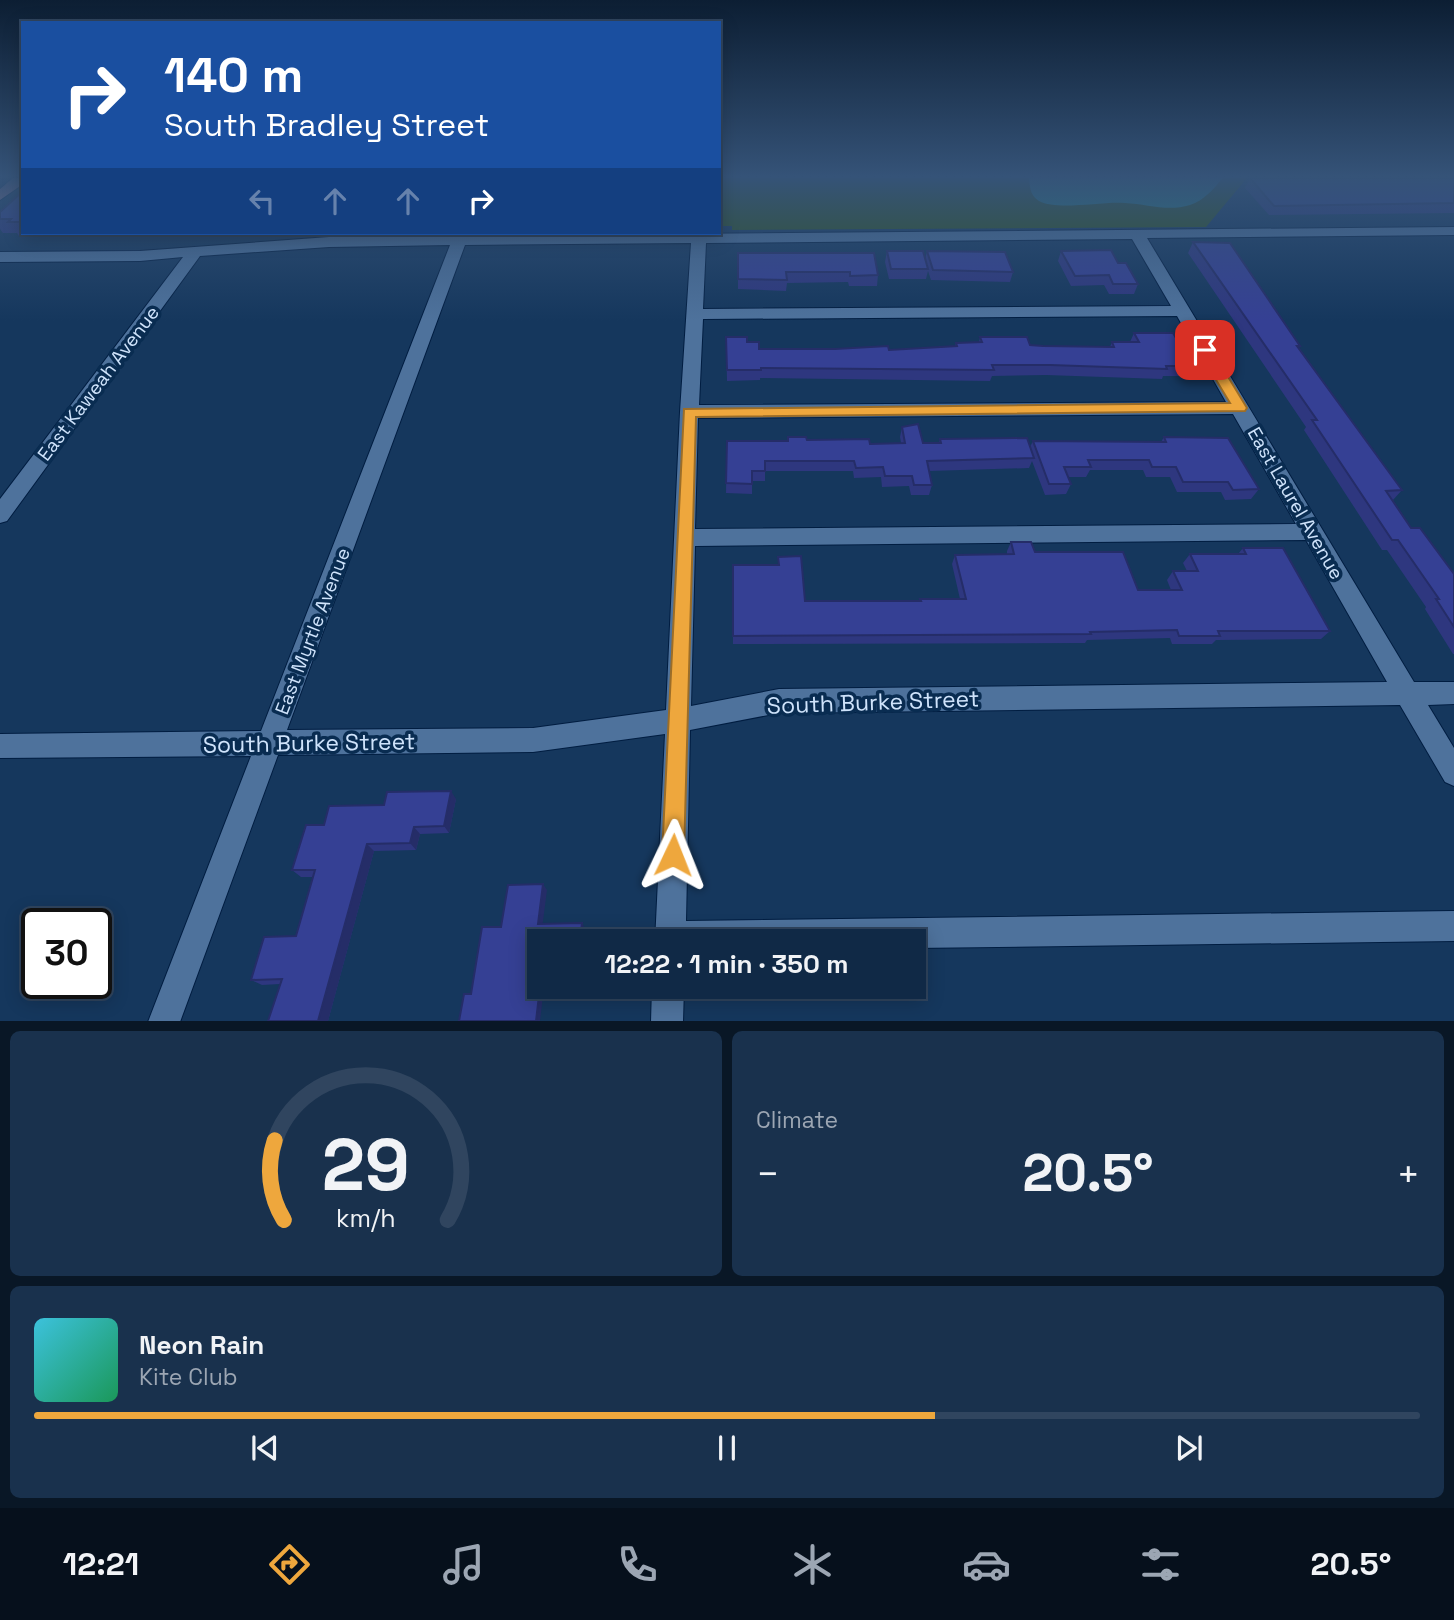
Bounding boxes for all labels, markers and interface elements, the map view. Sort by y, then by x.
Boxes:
text: 140 m [164,44,303,106]
icon: right [49,49,140,140]
text: South Bradley Street [164,105,489,145]
icon: left [243,182,281,220]
icon: ahead [316,182,354,220]
icon: ahead [389,182,427,220]
icon: right [462,182,500,220]
street label: East Kaweah Avenue [32,301,165,466]
pin [1175,320,1235,380]
icon: arrive [1186,331,1224,369]
street label: East Laurel Avenue [1242,422,1349,584]
street label: East Myrtle Avenue [269,544,356,718]
street label: South Burke Street [766,683,980,721]
street label: South Burke Street [202,726,416,760]
position arrow [636,818,710,892]
speed limit sign: 30 [21,908,112,999]
text: 12:22 · 1 min · 350 m [604,947,849,981]
text: Climate [756,1105,838,1135]
text: 29 [322,1118,410,1211]
text: 20.5° [1022,1140,1154,1206]
text: − [756,1150,780,1198]
text: + [1396,1150,1420,1198]
text: km/h [336,1201,396,1233]
text: Neon Rain [139,1328,264,1362]
text: Kite Club [139,1362,238,1392]
icon: previous [246,1429,284,1467]
icon: pause [708,1429,746,1467]
icon: next [1170,1429,1208,1467]
icon: directions [265,1540,314,1589]
icon: music [439,1540,488,1589]
icon: phone [613,1540,662,1589]
icon: climate [788,1540,837,1589]
icon: car [962,1540,1011,1589]
icon: filters [1136,1540,1185,1589]
text: 12:21 [63,1544,139,1584]
text: 20.5° [1311,1544,1391,1584]

